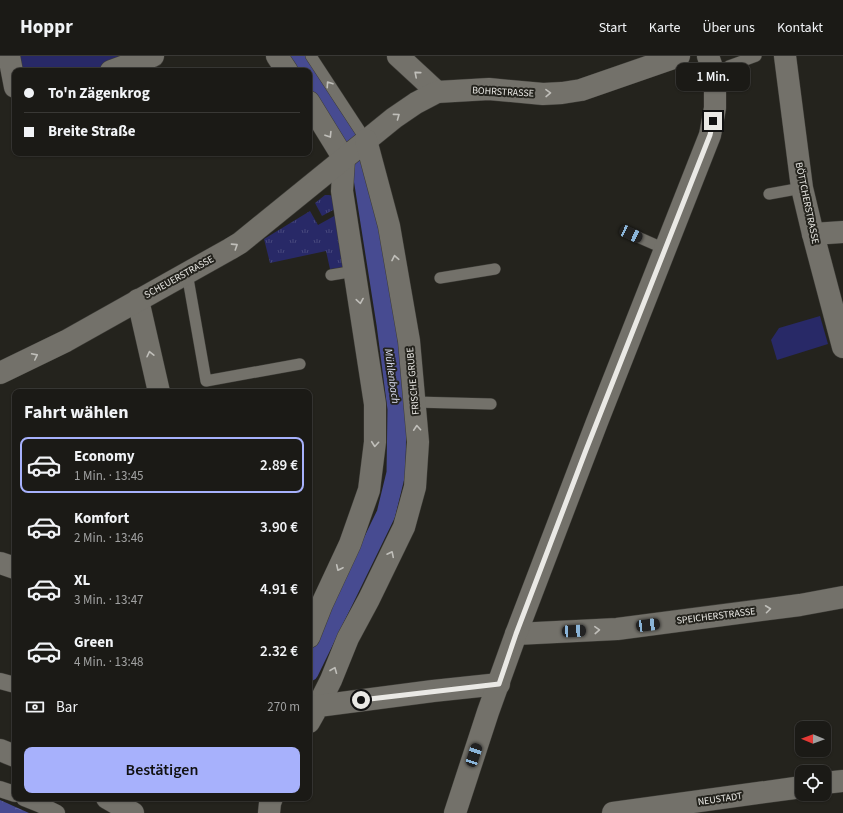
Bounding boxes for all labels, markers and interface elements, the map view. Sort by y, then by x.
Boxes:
text: Hoppr [20,14,73,41]
text: Start [599,18,627,38]
text: Karte [649,18,680,38]
text: Über uns [702,18,755,38]
text: Kontakt [777,18,823,38]
callout: 1 Min. [676,63,750,91]
text: 1 Min. [696,68,730,86]
one-way arrow [415,72,422,79]
one-way arrow [327,82,334,89]
text: To'n Zägenkrog [48,83,150,104]
street label: BOHRSTRASSE [472,83,534,101]
one-way arrow [545,89,551,98]
route end [704,112,722,130]
one-way arrow [393,113,400,121]
text: Breite Straße [48,121,135,142]
one-way arrow [325,131,332,138]
street label: BÖTTCHERSTRASSE [792,161,822,245]
car [618,223,644,245]
one-way arrow [230,244,237,251]
street label: SCHEUERSTRASSE [142,252,216,302]
one-way arrow [391,255,400,261]
one-way arrow [355,298,364,304]
street label: FRISCHE GRUBE [403,347,423,415]
water label: Mühlenbach [381,348,403,405]
one-way arrow [147,351,155,357]
one-way arrow [31,354,38,361]
text: Fahrt wählen [24,400,129,425]
one-way arrow [412,425,421,431]
one-way arrow [370,441,379,447]
text: Economy [74,446,135,467]
icon: car [26,447,62,483]
text: 2.89 € [260,455,298,476]
text: 1 Min. · 13:45 [74,467,144,485]
text: Komfort [74,508,129,529]
icon: car [26,509,62,545]
text: 3.90 € [260,517,298,538]
text: 2 Min. · 13:46 [74,529,144,547]
one-way arrow [386,550,394,558]
one-way arrow [336,564,344,572]
text: XL [74,570,90,591]
icon: car [26,571,62,607]
text: 4.91 € [260,579,298,600]
text: 3 Min. · 13:47 [74,591,144,609]
street label: SPEICHERSTRASSE [676,604,756,628]
one-way arrow [765,605,771,614]
car [635,618,661,632]
car [562,624,586,638]
one-way arrow [594,626,600,634]
text: Green [74,632,114,653]
icon: car [26,633,62,669]
text: 2.32 € [260,641,298,662]
text: 4 Min. · 13:48 [74,653,144,671]
one-way arrow [330,667,338,674]
route start [352,691,370,709]
icon: cash [24,696,46,718]
text: Bar [56,697,78,718]
text: 270 m [267,698,300,716]
north arrow [795,721,831,757]
map controls [795,721,831,801]
car [465,742,483,768]
button: Bestätigen [24,747,300,793]
button: locate [795,765,831,801]
street label: NEUSTADT [697,789,744,809]

